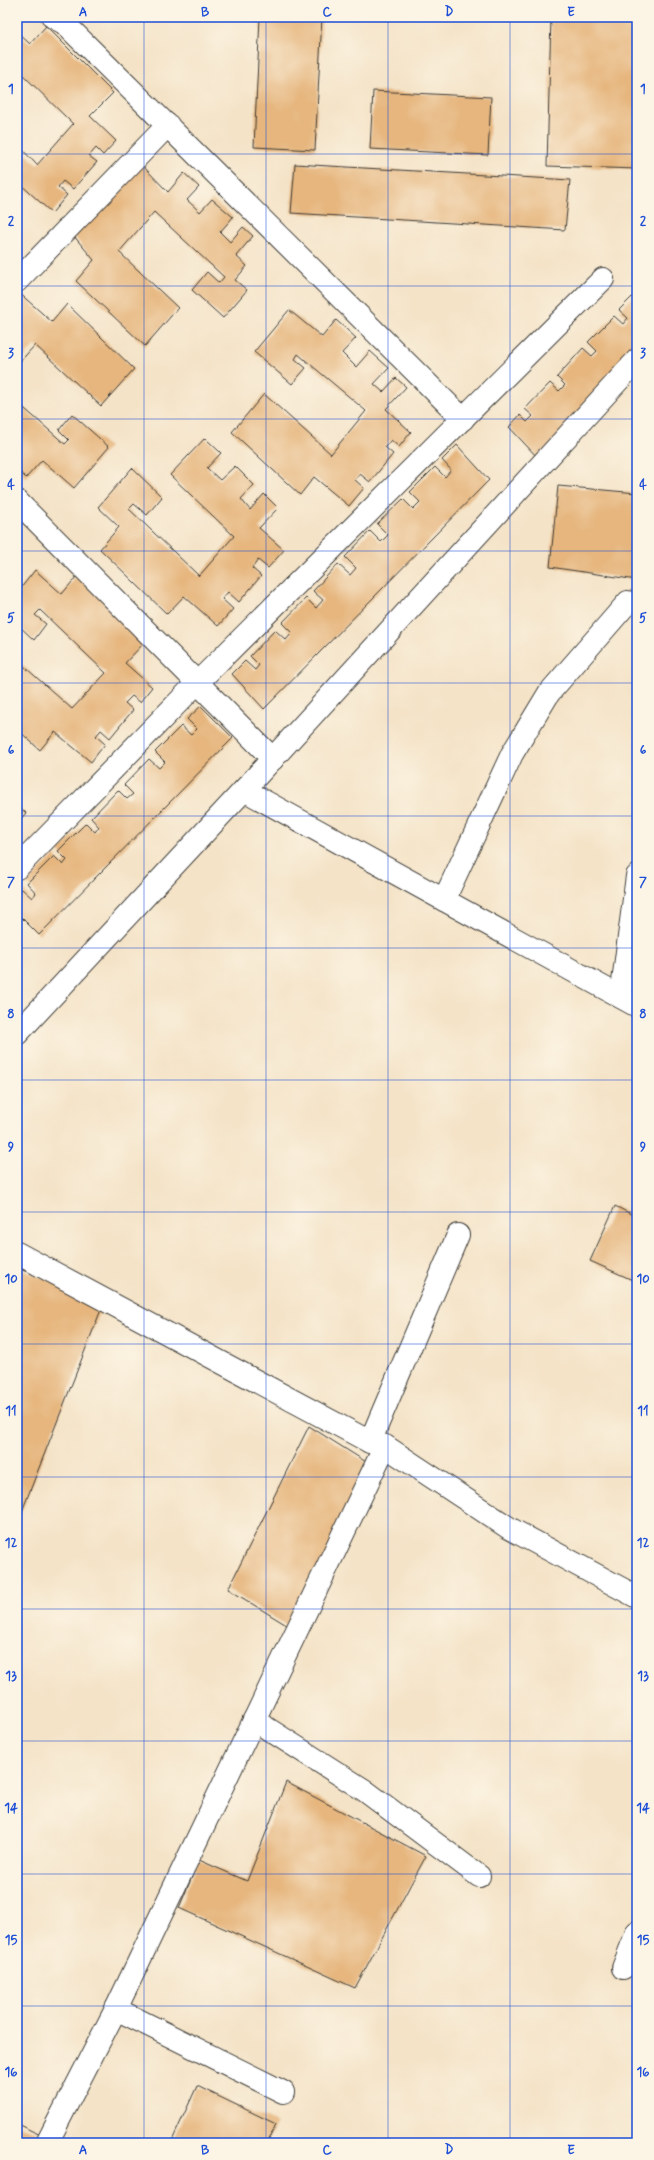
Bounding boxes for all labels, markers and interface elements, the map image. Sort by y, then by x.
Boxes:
text: A [79,4,87,21]
text: B [201,4,210,21]
text: C [322,4,332,21]
text: D [445,4,454,21]
text: E [567,4,575,21]
text: 1 [8,81,14,98]
text: 1 [640,81,646,98]
text: 2 [8,213,15,230]
text: 2 [640,213,647,230]
text: 3 [8,345,14,362]
text: 3 [640,345,646,362]
text: 4 [7,477,15,494]
text: 4 [639,477,647,494]
text: 5 [7,610,15,627]
text: 5 [639,610,647,627]
text: 6 [8,742,15,759]
text: 6 [640,742,647,759]
text: 7 [7,874,15,891]
text: 7 [639,874,647,891]
text: 8 [7,1006,15,1023]
text: 8 [639,1006,647,1023]
text: 9 [8,1139,15,1156]
text: 9 [640,1139,647,1156]
text: 10 [4,1271,18,1288]
text: 10 [636,1271,650,1288]
text: 11 [5,1403,17,1420]
text: 11 [637,1403,649,1420]
text: 12 [5,1535,17,1552]
text: 12 [637,1535,649,1552]
text: 13 [5,1668,17,1685]
text: 13 [637,1668,649,1685]
text: 14 [4,1800,18,1817]
text: 14 [636,1800,650,1817]
text: 15 [5,1932,17,1949]
text: 15 [637,1932,649,1949]
text: 16 [4,2064,18,2081]
text: 16 [636,2064,650,2081]
text: A [79,2142,87,2159]
text: B [201,2142,210,2159]
text: C [322,2142,332,2159]
text: D [445,2142,454,2159]
text: E [567,2142,575,2159]

